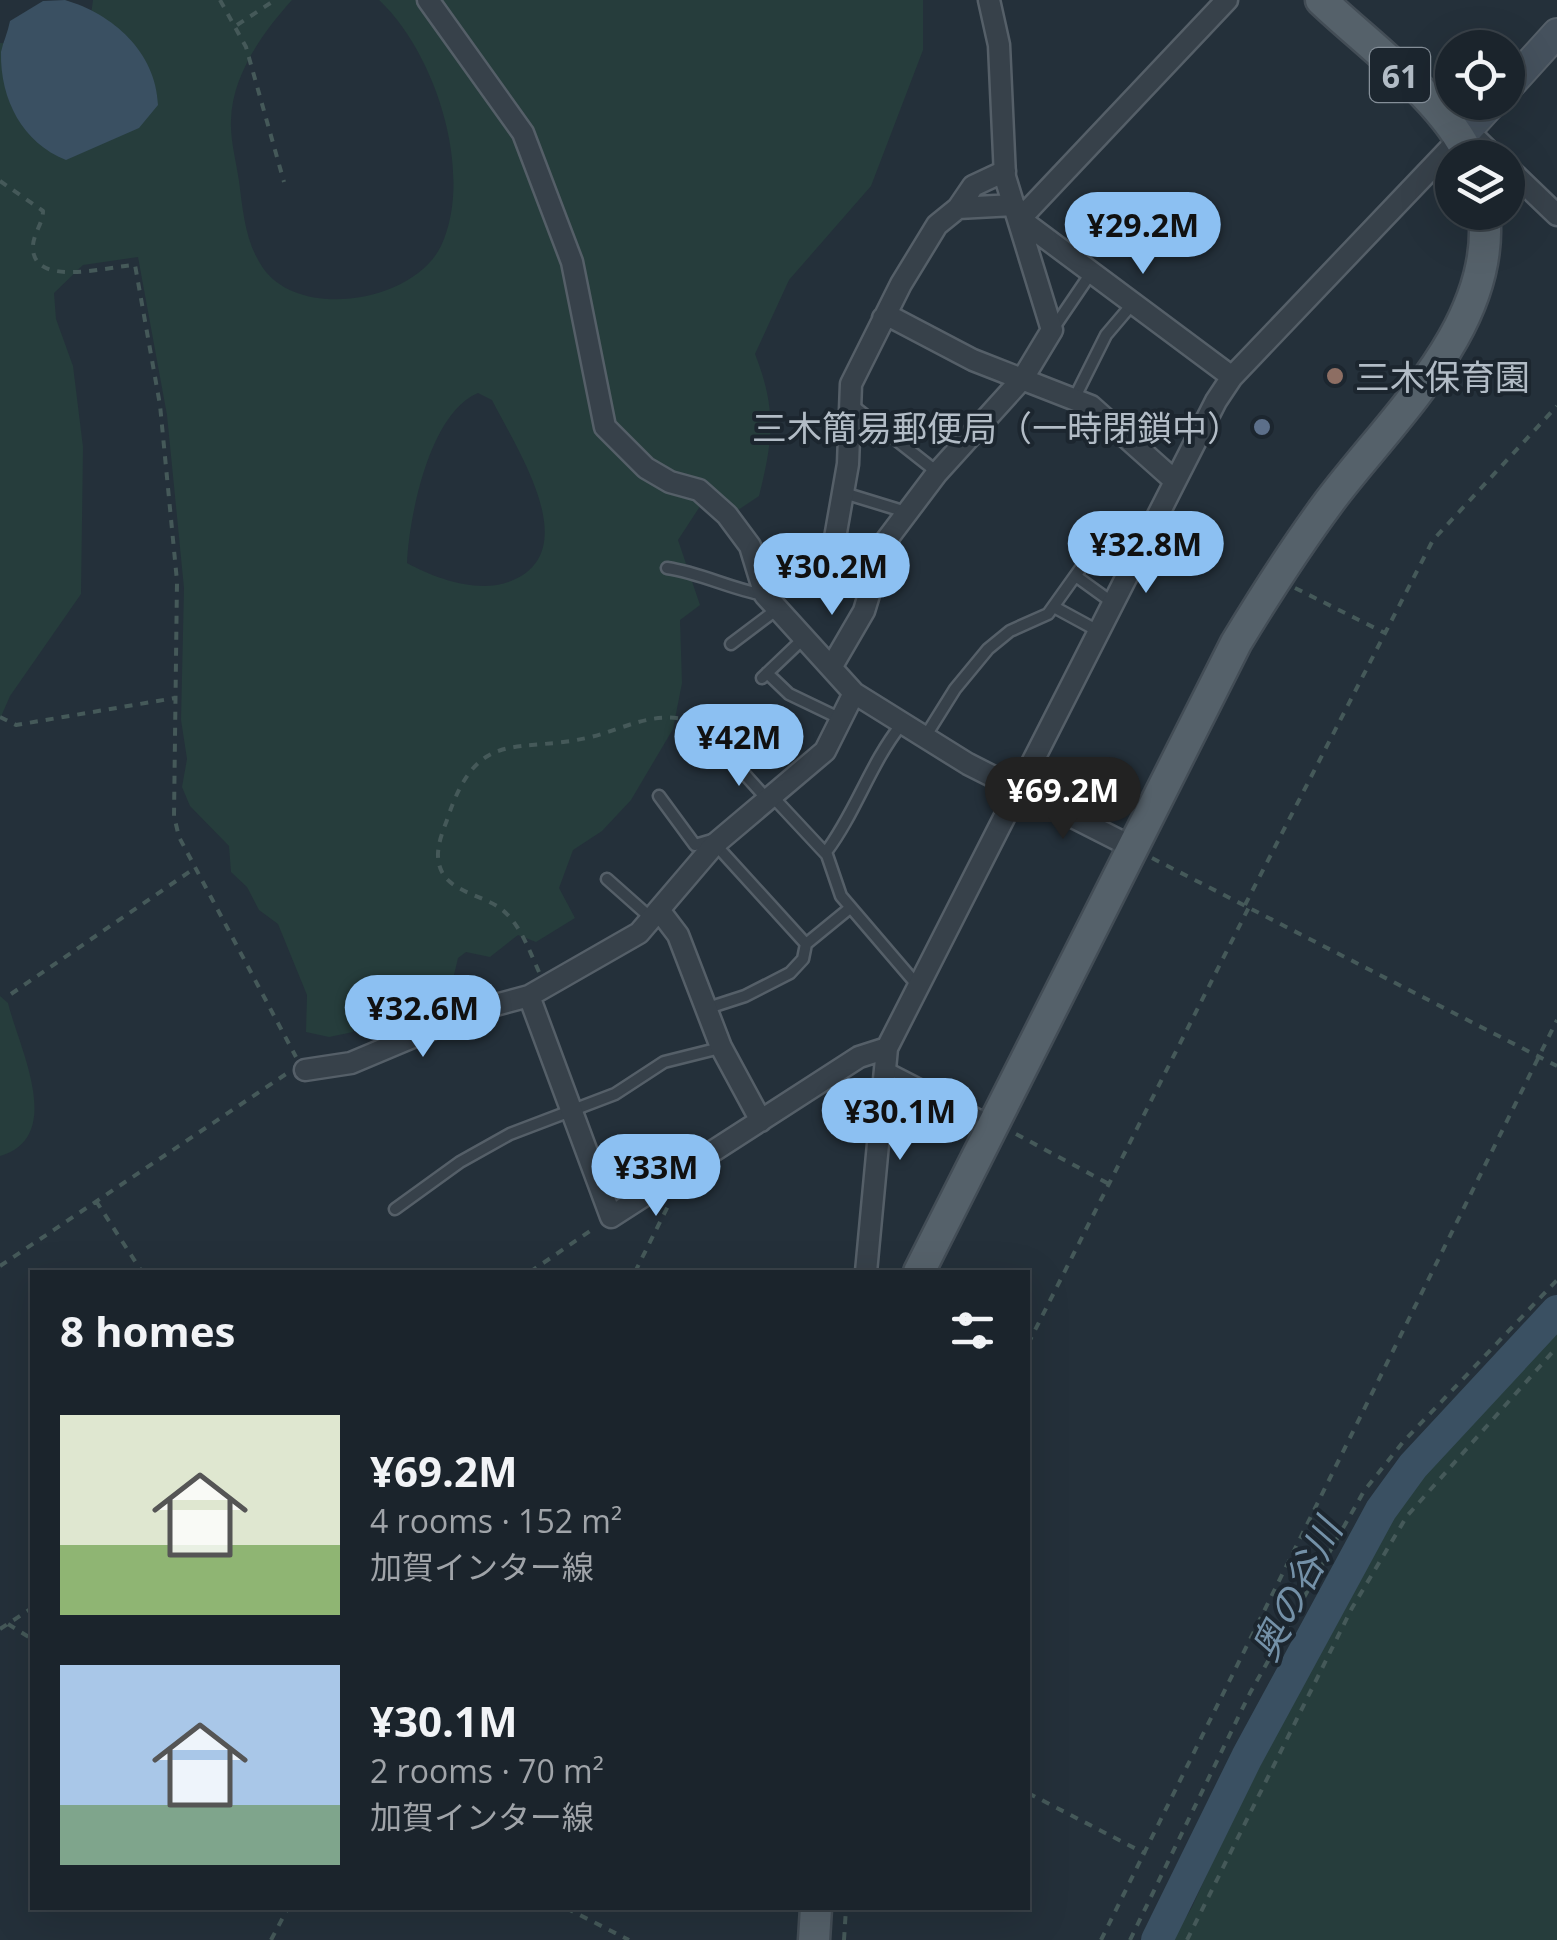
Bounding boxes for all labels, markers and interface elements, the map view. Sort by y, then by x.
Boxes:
map controls [1435,30,1525,230]
button: locate [1435,30,1525,120]
road number: 61 [1370,48,1430,102]
button: layers [1435,140,1525,230]
pin: ¥29.2M [1062,192,1224,277]
text: ¥29.2M [1087,203,1199,246]
place label: 三木保育園 [1355,353,1530,400]
marker: 三木保育園 [1324,365,1346,387]
place label: 三木簡易郵便局（一時閉鎖中） [752,404,1242,451]
marker: 三木簡易郵便局（一時閉鎖中） [1251,416,1273,438]
pin: ¥32.8M [1065,511,1227,596]
text: ¥32.8M [1090,522,1202,565]
pin: ¥30.2M [751,533,913,618]
text: ¥30.2M [776,544,888,587]
pin: ¥42M [680,704,798,789]
text: ¥42M [696,715,782,758]
pin: ¥69.2M [982,757,1144,842]
text: ¥69.2M [1007,768,1119,811]
pin: ¥32.6M [342,975,504,1060]
text: ¥32.6M [367,986,479,1029]
pin: ¥30.1M [819,1078,981,1163]
text: ¥30.1M [844,1089,956,1132]
pin: ¥33M [597,1134,715,1219]
text: ¥33M [613,1145,699,1188]
text: 8 homes [60,1302,235,1359]
icon: filters [945,1303,1000,1358]
text: ¥69.2M [370,1442,518,1499]
icon: home [140,1455,260,1575]
text: 4 rooms · 152 m² [370,1499,622,1542]
water label: 奥の谷川 [1237,1506,1354,1669]
text: 加賀インター線 [370,1545,594,1588]
text: ¥30.1M [370,1692,518,1749]
icon: home [140,1705,260,1825]
text: 2 rooms · 70 m² [370,1749,604,1792]
text: 加賀インター線 [370,1795,594,1838]

